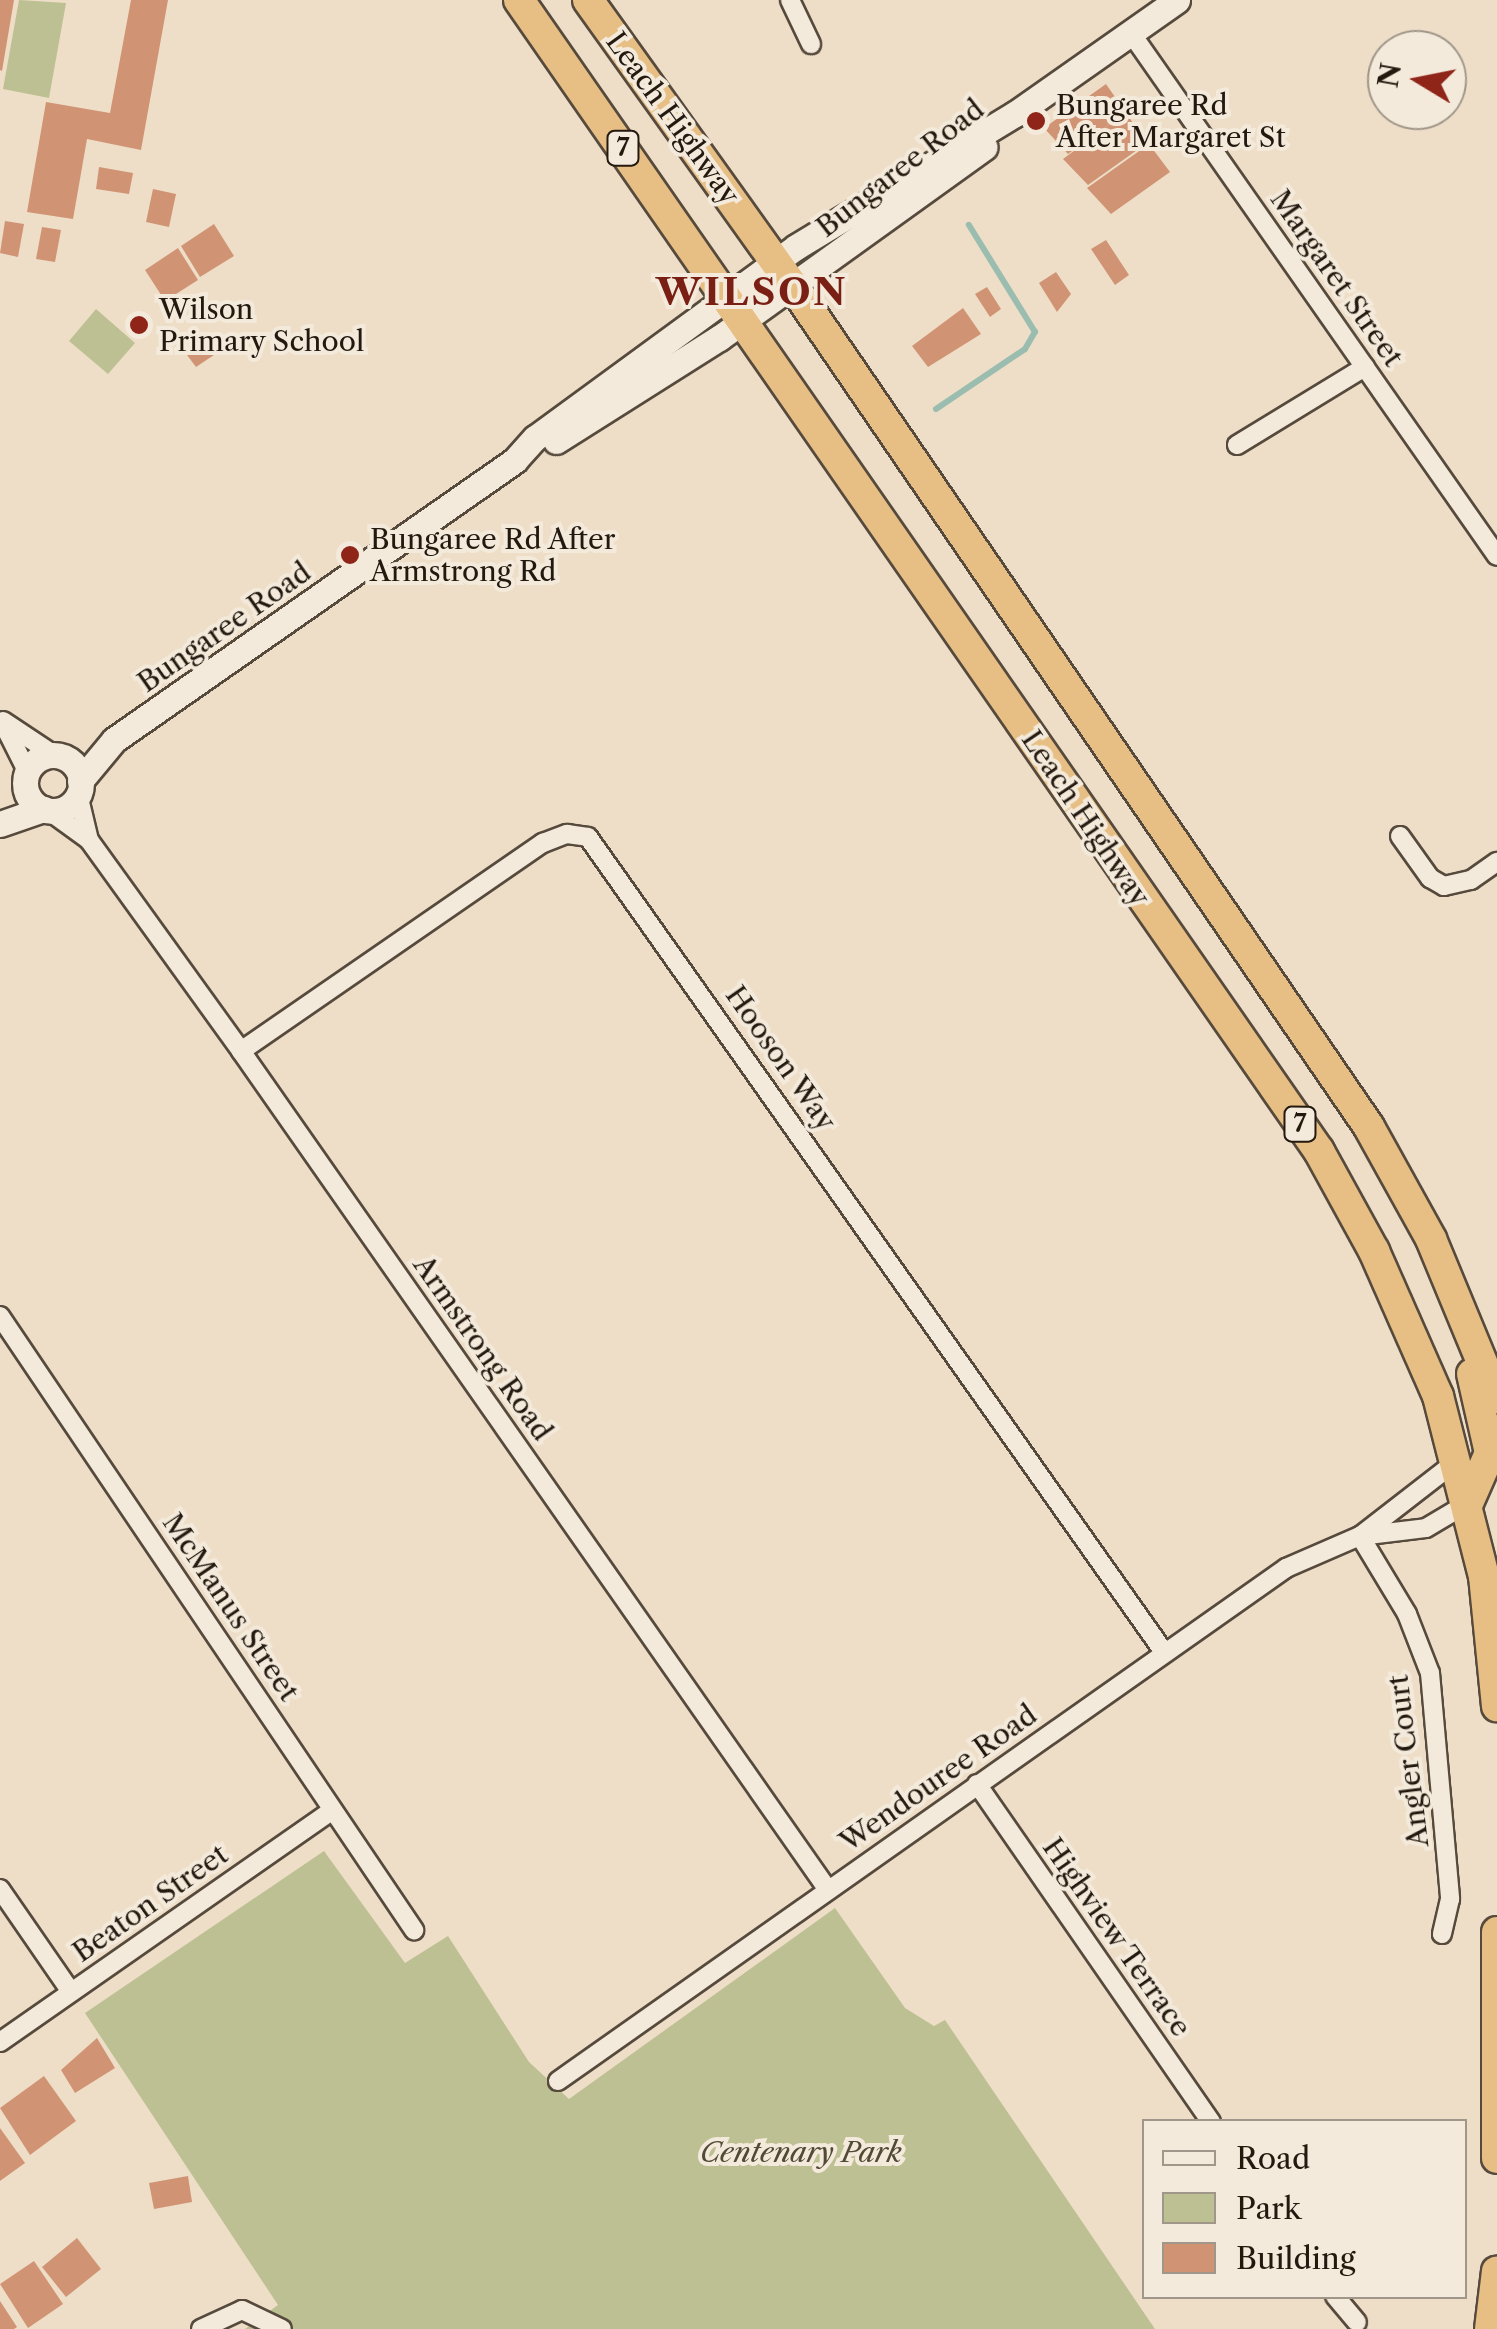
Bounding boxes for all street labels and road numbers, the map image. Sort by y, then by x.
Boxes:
street label: Leach Highway [599,25,747,211]
street label: Bungaree Road [810,92,990,244]
road number: 7 [606,128,640,168]
street label: Margaret Street [1264,183,1410,373]
street label: Bungaree Road [131,555,317,699]
street label: Leach Highway [1015,724,1157,912]
street label: Hooson Way [719,979,843,1137]
road number: 7 [1282,1104,1318,1144]
street label: Armstrong Road [407,1249,559,1447]
street label: McManus Street [156,1507,306,1707]
street label: Angler Court [1381,1673,1435,1849]
street label: Wendouree Road [833,1698,1043,1858]
street label: Highview Terrace [1035,1831,1199,2043]
street label: Beaton Street [66,1837,234,1969]

